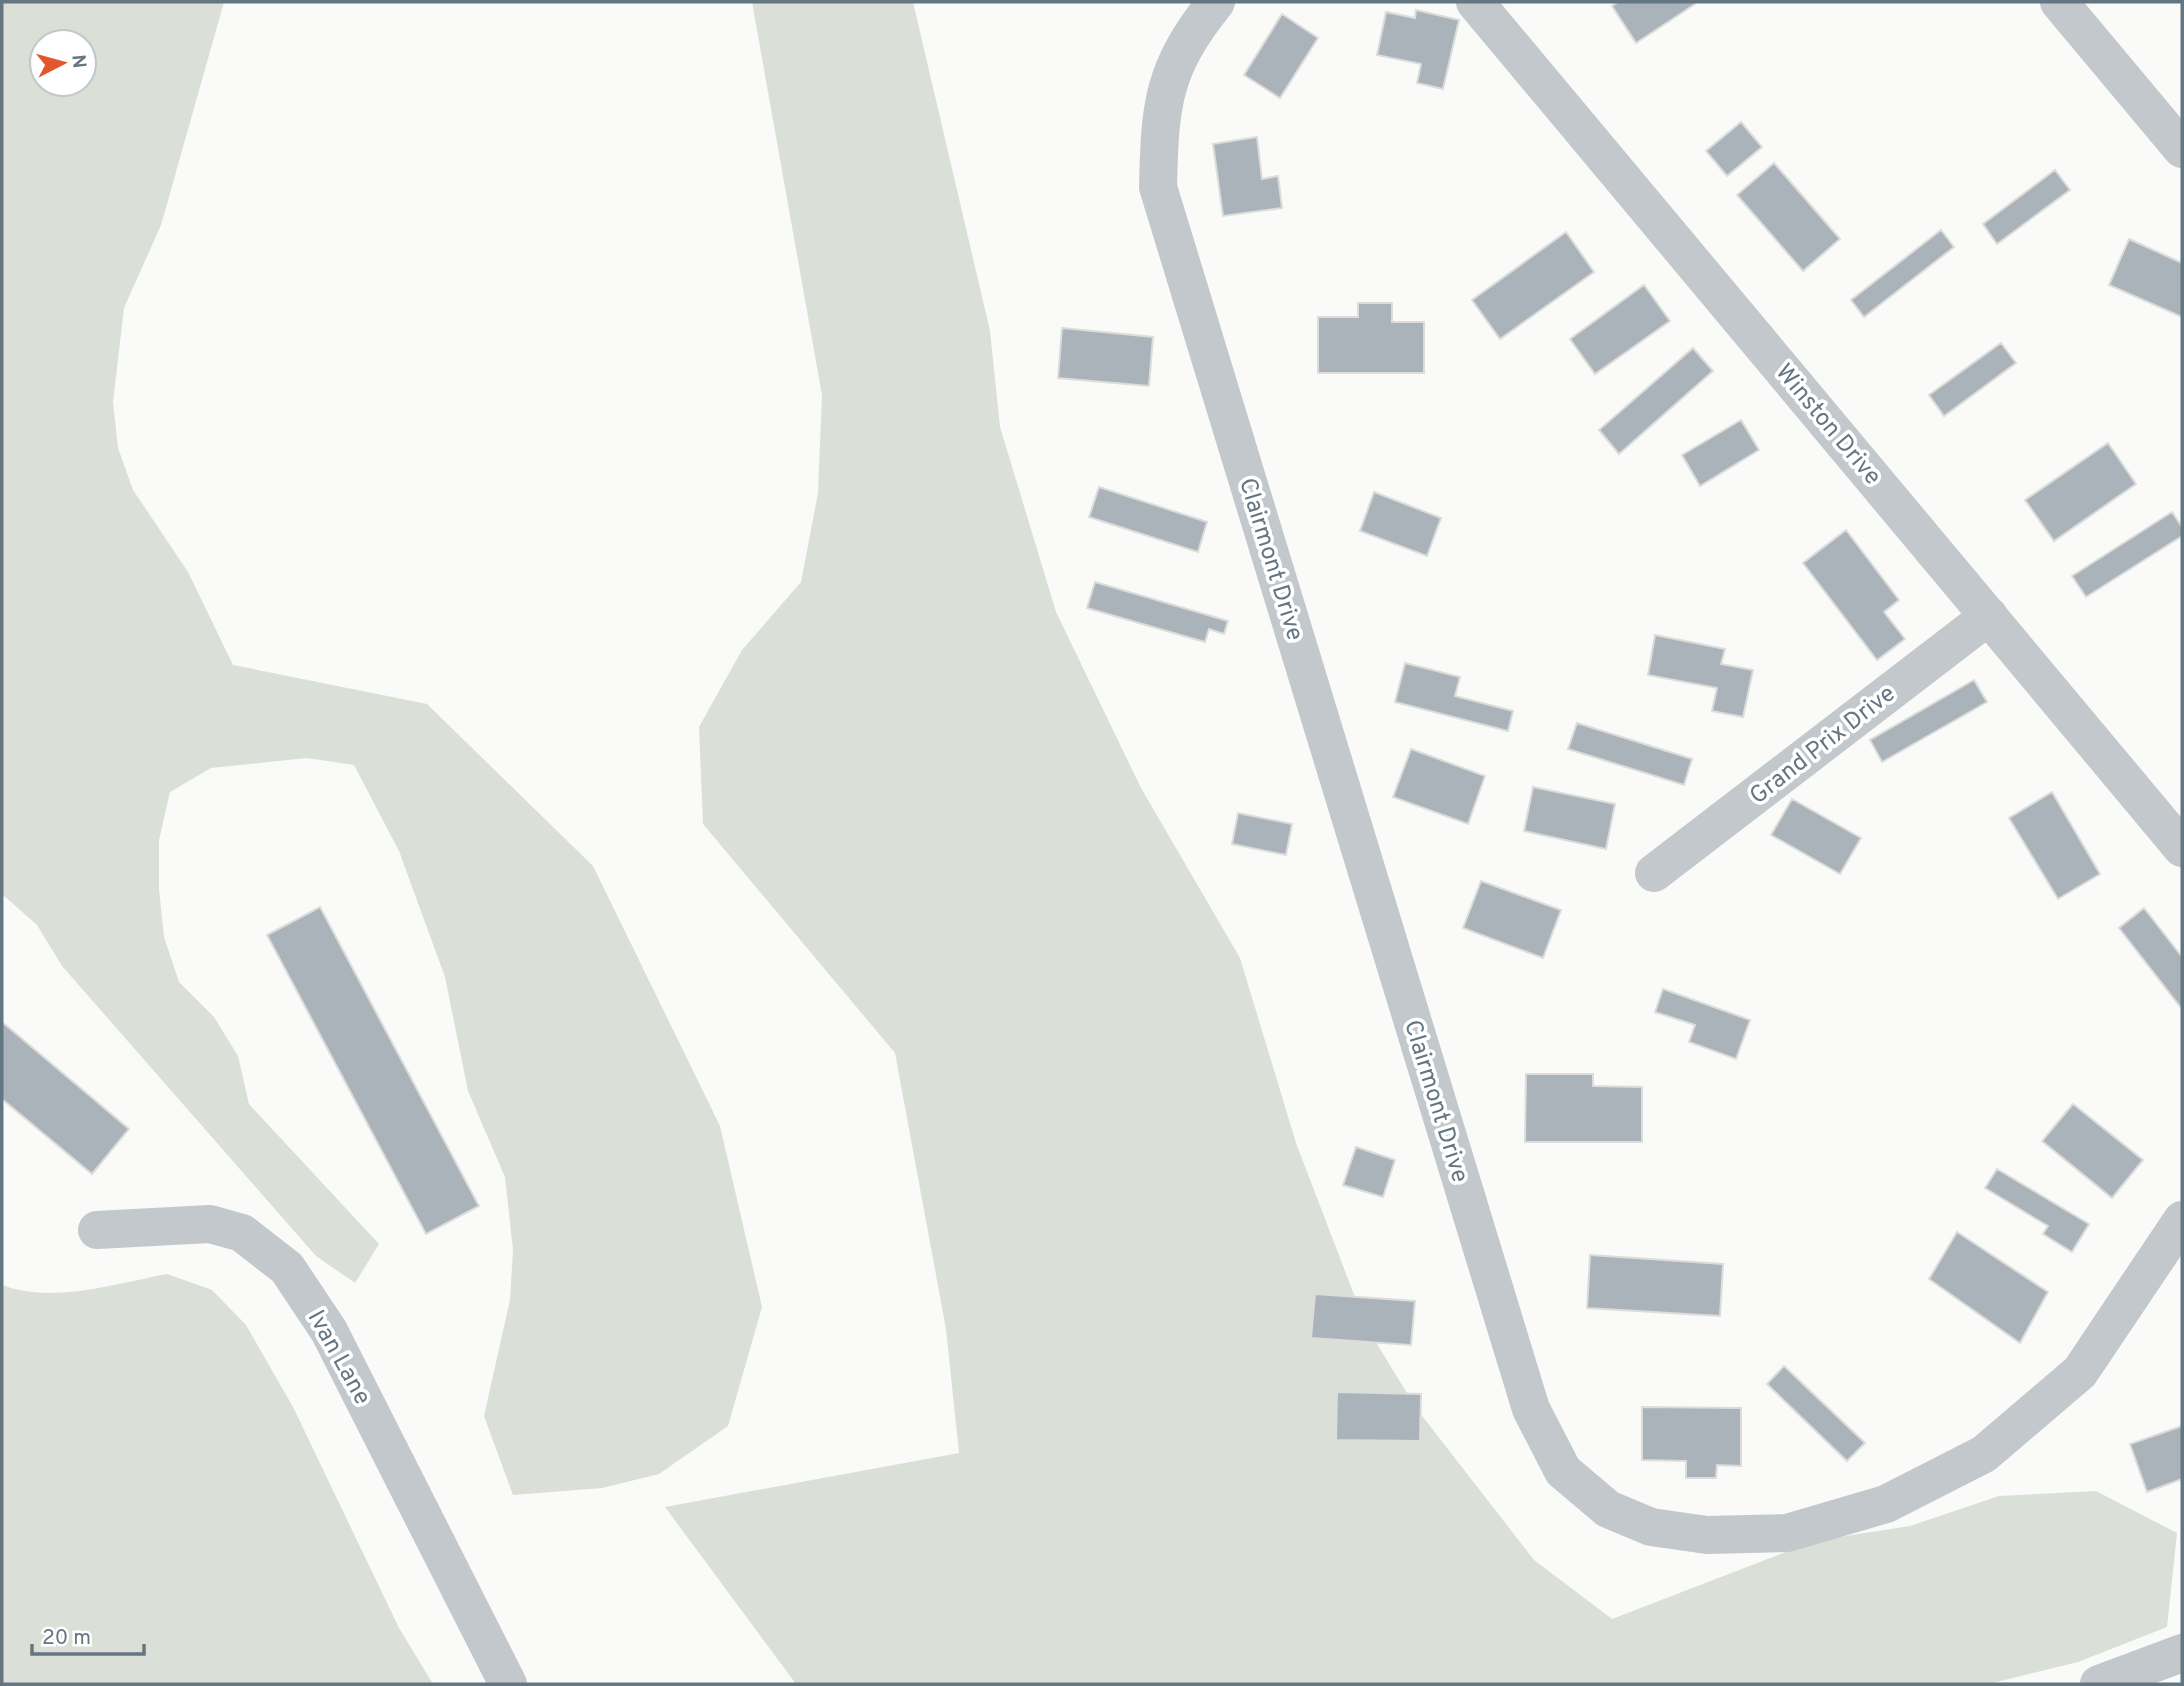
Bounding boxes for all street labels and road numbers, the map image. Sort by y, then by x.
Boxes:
street label: Winston Drive [1768,359,1887,492]
street label: Clairmont Drive [1231,475,1309,645]
street label: Grand Prix Drive [1744,679,1902,812]
street label: Clairmont Drive [1396,1017,1474,1187]
street label: Ivan Lane [300,1305,377,1411]

